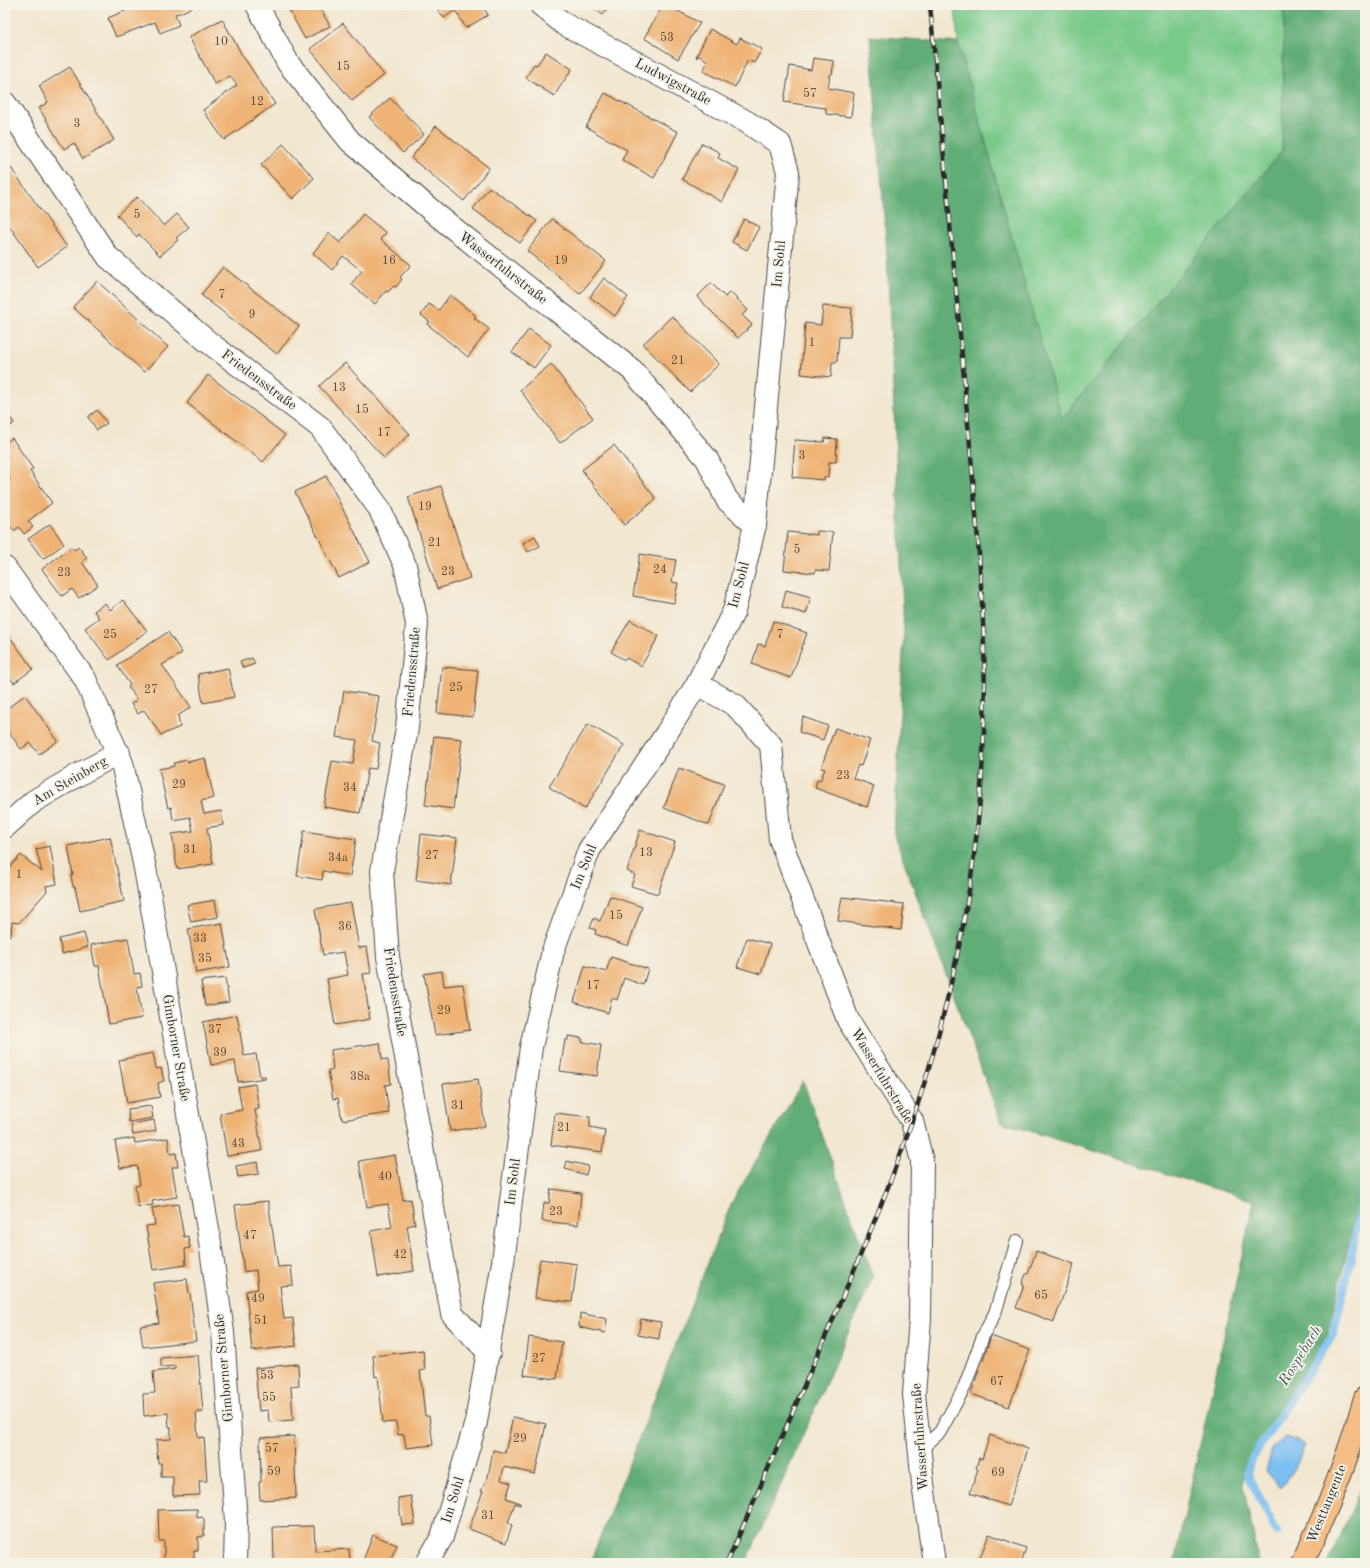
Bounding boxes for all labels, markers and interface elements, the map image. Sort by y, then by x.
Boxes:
house number: 53 [660,31,674,44]
house number: 10 [214,36,228,48]
street label: Ludwigstraße [633,56,713,108]
house number: 15 [336,60,350,73]
house number: 57 [803,87,817,100]
house number: 12 [250,96,264,108]
house number: 3 [74,118,80,130]
house number: 5 [134,208,141,221]
street label: Wasserfuhrstraße [456,229,550,307]
street label: Im Sohl [770,239,788,288]
house number: 16 [382,255,396,267]
house number: 19 [554,255,568,267]
house number: 7 [219,289,225,301]
house number: 9 [249,309,255,321]
house number: 1 [809,337,815,349]
street label: Friedensstraße [219,347,299,413]
house number: 21 [671,355,685,367]
house number: 13 [332,382,346,394]
house number: 15 [355,403,369,416]
house number: 17 [377,427,391,439]
house number: 3 [799,450,805,462]
house number: 19 [418,501,432,513]
house number: 21 [428,537,442,549]
house number: 5 [794,543,801,556]
street label: Im Sohl [726,560,752,610]
house number: 24 [653,564,667,576]
house number: 23 [441,566,455,578]
house number: 23 [57,567,71,579]
street label: Friedensstraße [401,626,423,718]
house number: 25 [103,628,117,641]
house number: 7 [777,629,783,641]
house number: 25 [449,681,463,694]
house number: 27 [144,684,158,696]
street label: Am Steinberg [30,754,110,808]
house number: 23 [836,770,850,782]
house number: 29 [172,779,186,791]
house number: 34 [343,782,357,794]
street label: Im Sohl [569,842,599,892]
house number: 31 [183,844,197,856]
house number: 13 [639,847,653,859]
house number: 27 [425,850,439,862]
house number: 34a [328,852,348,864]
house number: 1 [16,869,22,881]
house number: 15 [609,909,623,922]
house number: 36 [338,921,352,933]
house number: 33 [193,933,207,945]
street label: Friedensstraße [381,946,409,1038]
house number: 35 [198,952,212,965]
house number: 17 [586,980,600,992]
street label: Gimborner Straße [160,993,192,1103]
house number: 29 [437,1005,451,1017]
house number: 37 [208,1024,222,1036]
street label: Wasserfuhrstraße [848,1026,916,1126]
house number: 39 [213,1047,227,1059]
house number: 38a [350,1071,370,1083]
house number: 31 [451,1100,465,1112]
house number: 21 [557,1122,571,1134]
house number: 43 [231,1138,245,1150]
street label: Im Sohl [503,1157,523,1206]
house number: 40 [378,1171,392,1183]
house number: 23 [549,1206,563,1218]
house number: 47 [243,1230,257,1242]
house number: 42 [393,1249,407,1261]
house number: 65 [1034,1289,1048,1302]
house number: 49 [251,1293,265,1305]
street label: Gimborner Straße [212,1313,236,1423]
house number: 51 [254,1314,268,1327]
water label: Rospebach [1276,1323,1325,1389]
house number: 27 [532,1353,546,1365]
house number: 53 [260,1369,274,1382]
house number: 67 [990,1376,1004,1388]
street label: Wasserfuhrstraße [909,1383,931,1491]
house number: 55 [262,1391,276,1404]
house number: 29 [513,1433,527,1445]
house number: 57 [265,1442,279,1455]
street label: Westtangente [1305,1463,1349,1545]
house number: 59 [267,1465,281,1478]
house number: 69 [991,1467,1005,1479]
street label: Im Sohl [439,1475,467,1525]
house number: 31 [481,1510,495,1522]

